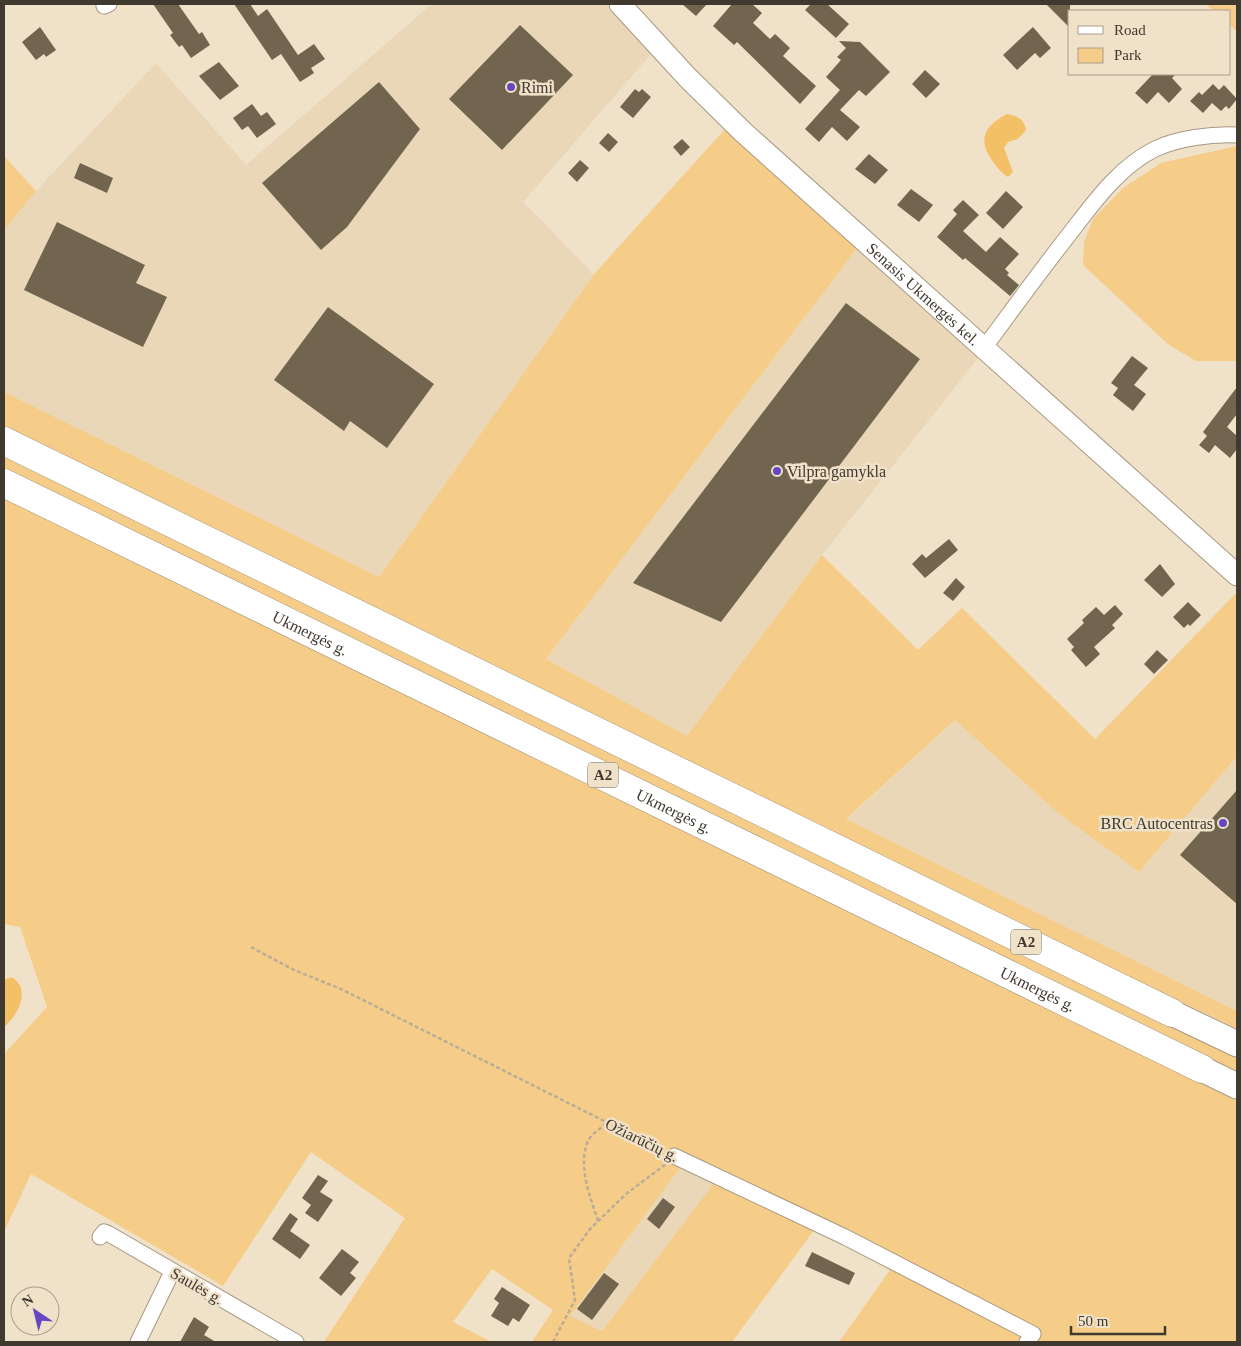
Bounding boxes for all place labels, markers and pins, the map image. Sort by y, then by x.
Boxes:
place label: Rimi [521,79,554,96]
marker: Rimi [505,81,517,93]
place label: Vilpra gamykla [787,463,886,481]
marker: Vilpra gamykla [771,465,783,477]
place label: BRC Autocentras [1101,815,1213,832]
marker: BRC Autocentras [1217,817,1229,829]

